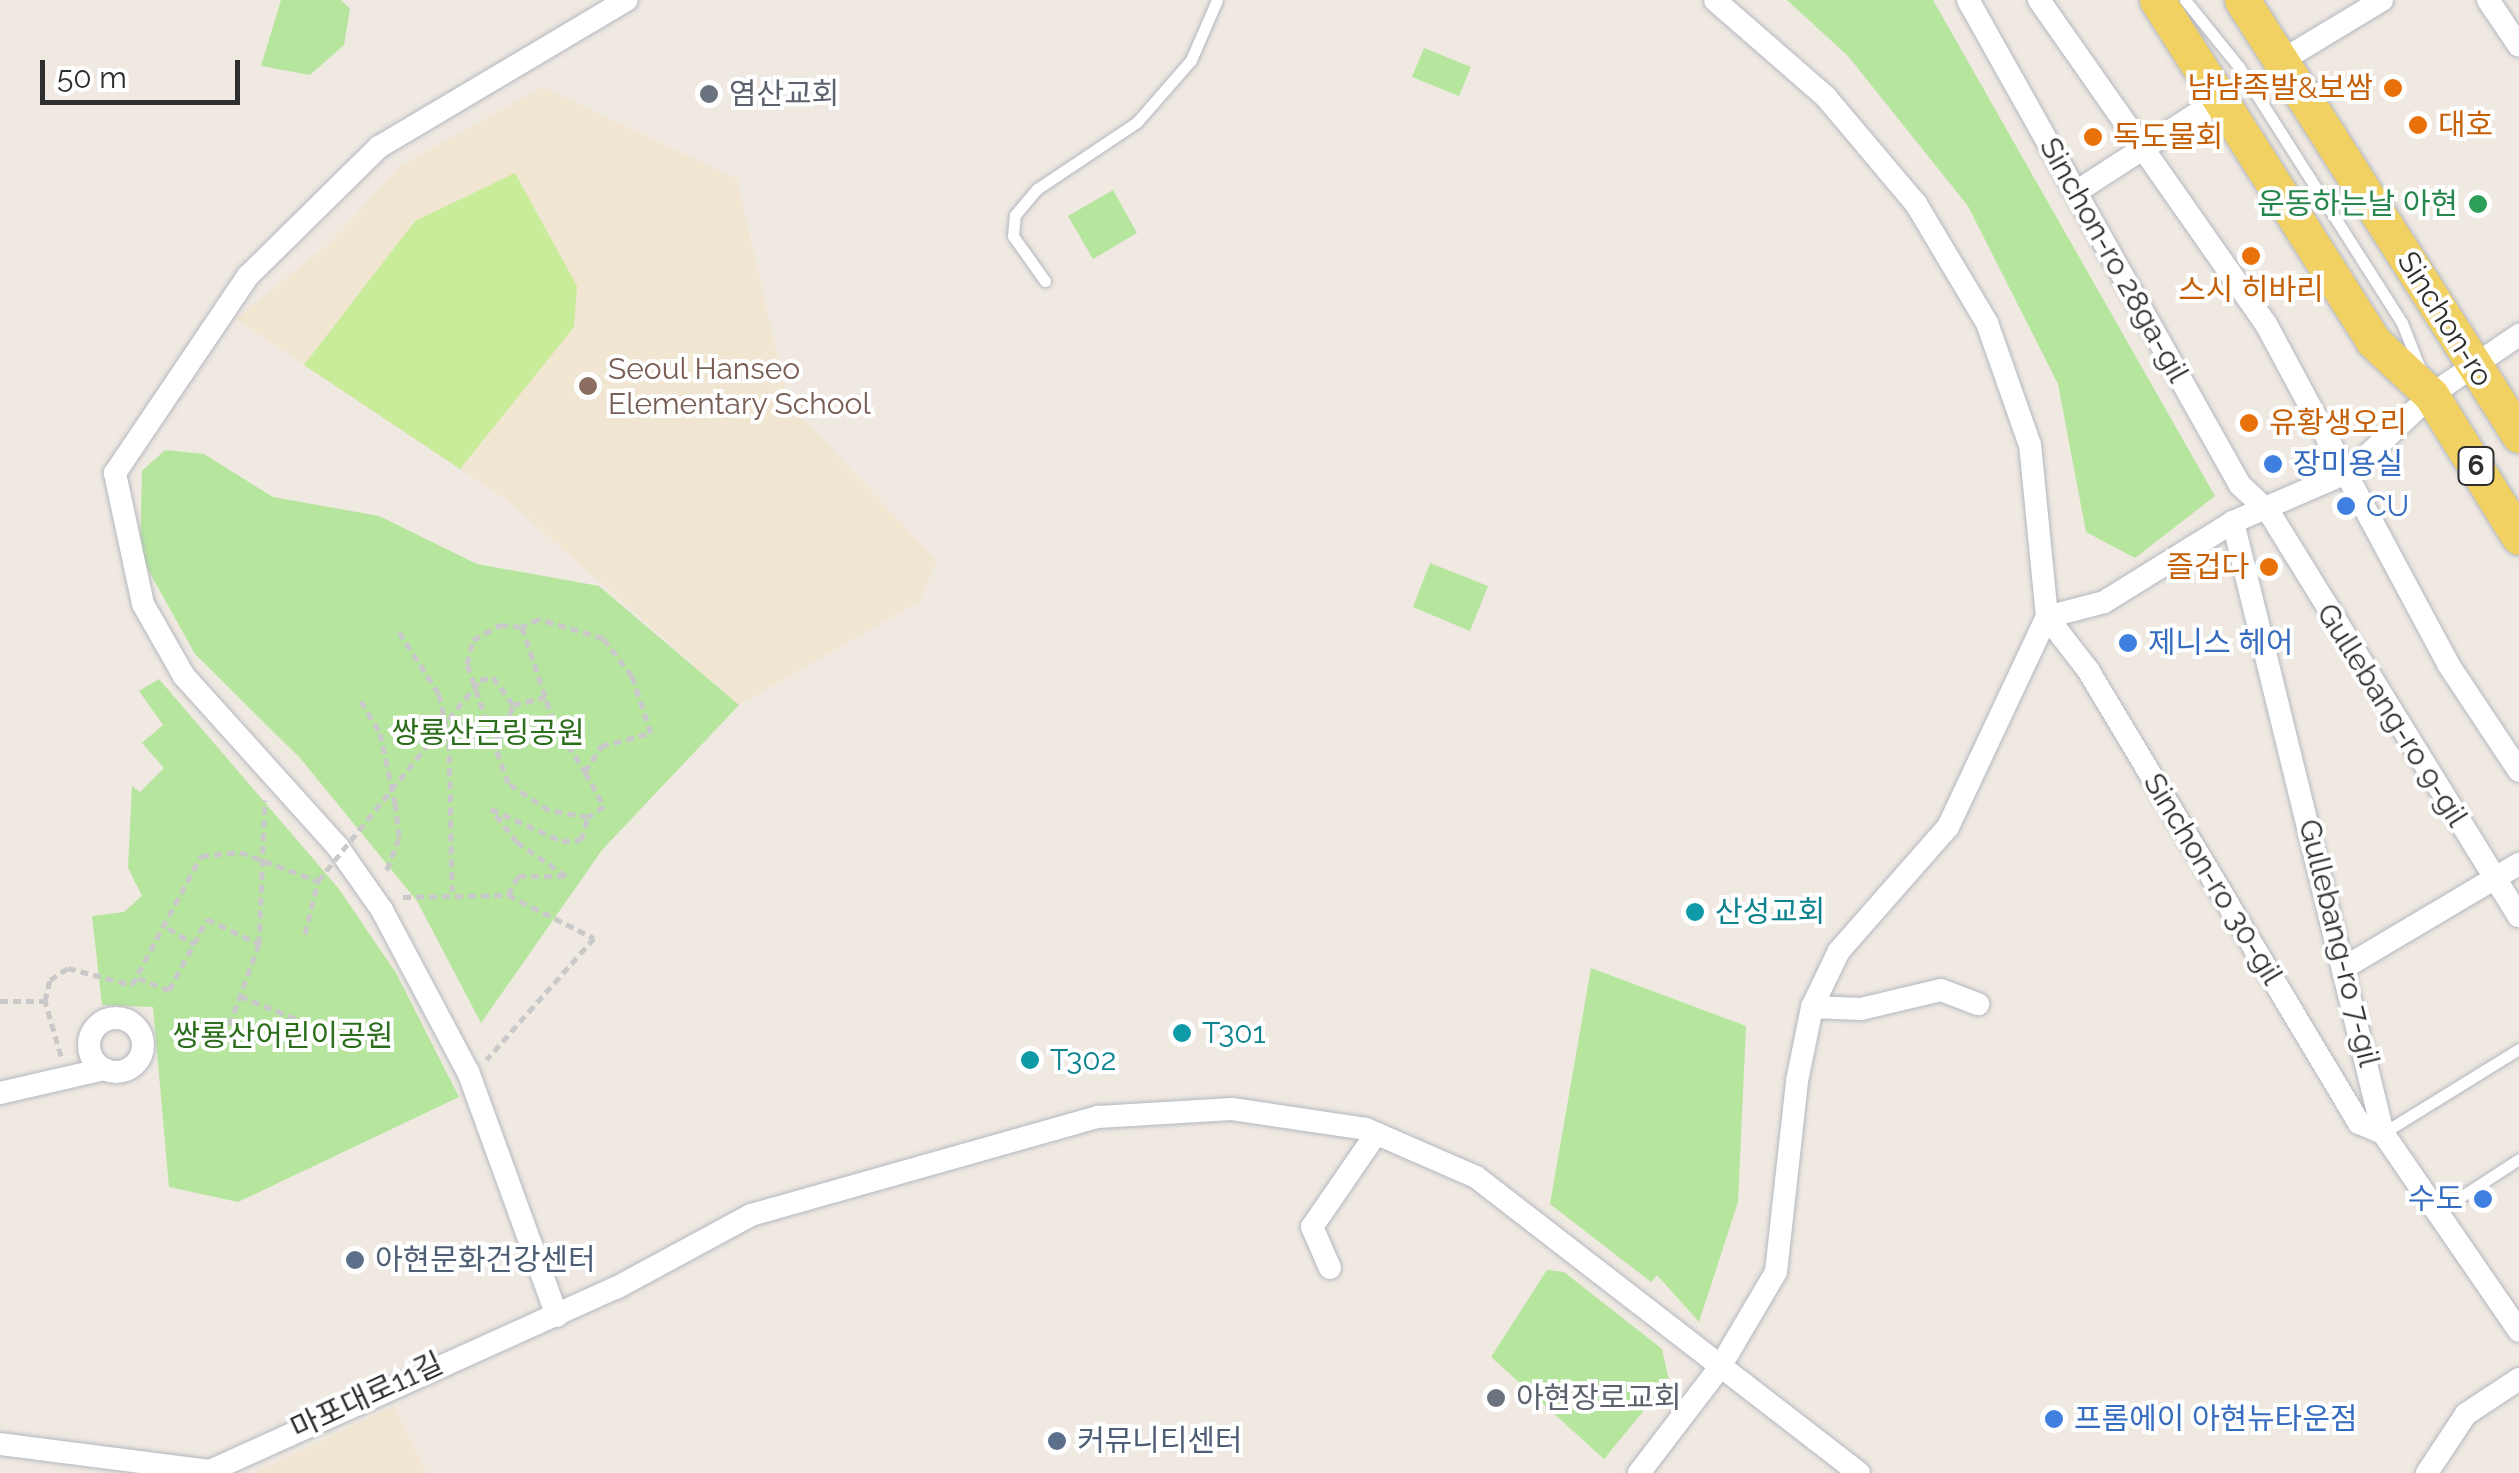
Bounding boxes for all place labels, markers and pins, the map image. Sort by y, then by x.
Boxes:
place label: 냠냠족발&보쌈 [2187,70,2373,106]
place label: 염산교회 [729,76,839,112]
marker: 냠냠족발&보쌈 [2382,77,2404,99]
marker: 염산교회 [698,83,720,105]
place label: 대호 [2438,107,2493,143]
marker: 대호 [2407,114,2429,136]
place label: 독도물회 [2113,119,2223,155]
marker: 독도물회 [2082,126,2104,148]
place label: 운동하는날 아현 [2257,186,2458,222]
marker: 운동하는날 아현 [2467,193,2489,215]
marker: 스시 히바리 [2240,245,2262,267]
place label: 스시 히바리 [2178,272,2324,308]
place label: Seoul Hanseo Elementary School [608,351,871,422]
marker: Seoul Hanseo Elementary School [577,375,599,397]
place label: 유황생오리 [2269,405,2407,441]
marker: 유황생오리 [2238,412,2260,434]
place label: 장미용실 [2293,446,2403,482]
marker: 장미용실 [2262,453,2284,475]
place label: CU [2366,488,2409,524]
marker: CU [2335,495,2357,517]
place label: 즐겁다 [2166,549,2249,585]
marker: 즐겁다 [2258,556,2280,578]
place label: 제니스 헤어 [2148,625,2294,661]
marker: 제니스 헤어 [2117,632,2139,654]
place label: 산성교회 [1715,894,1825,930]
marker: 산성교회 [1684,901,1706,923]
place label: T301 [1202,1015,1266,1051]
marker: T301 [1171,1022,1193,1044]
place label: T302 [1050,1042,1116,1078]
marker: T302 [1019,1049,1041,1071]
place label: 수도 [2408,1181,2463,1217]
marker: 수도 [2472,1188,2494,1210]
place label: 아현문화건강센터 [375,1242,596,1278]
marker: 아현문화건강센터 [344,1249,366,1271]
place label: 아현장로교회 [1516,1380,1682,1416]
marker: 아현장로교회 [1485,1387,1507,1409]
place label: 프롬에이 아현뉴타운점 [2074,1401,2358,1437]
marker: 프롬에이 아현뉴타운점 [2043,1408,2065,1430]
place label: 커뮤니티센터 [1077,1423,1243,1459]
marker: 커뮤니티센터 [1046,1430,1068,1452]

